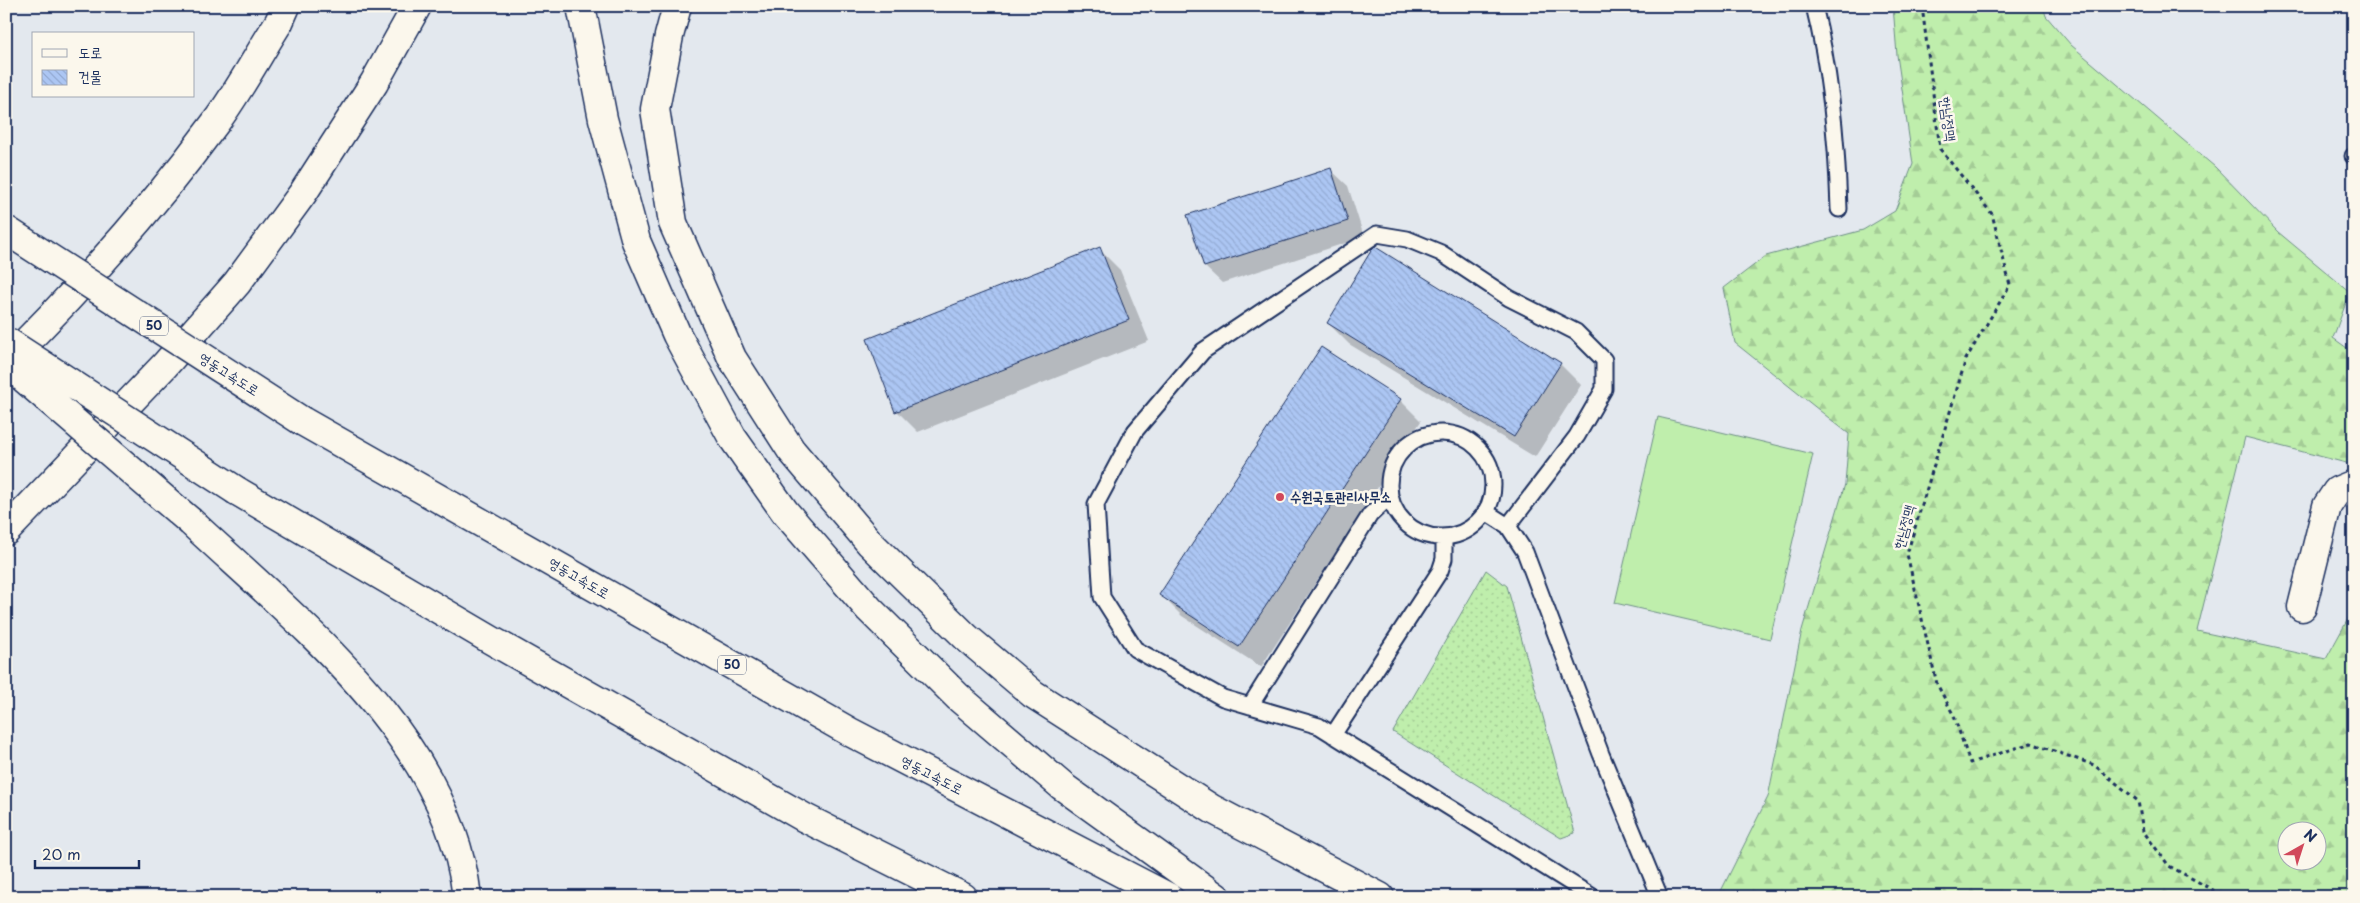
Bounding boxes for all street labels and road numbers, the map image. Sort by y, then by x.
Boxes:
street label: 한남정맥 [1935,95,1962,143]
road number: 50 [140,316,168,336]
street label: 영동고속도로 [195,347,263,400]
street label: 한남정맥 [1888,502,1919,551]
street label: 영동고속도로 [545,552,614,604]
road number: 50 [718,656,746,674]
street label: 영동고속도로 [897,750,967,799]

